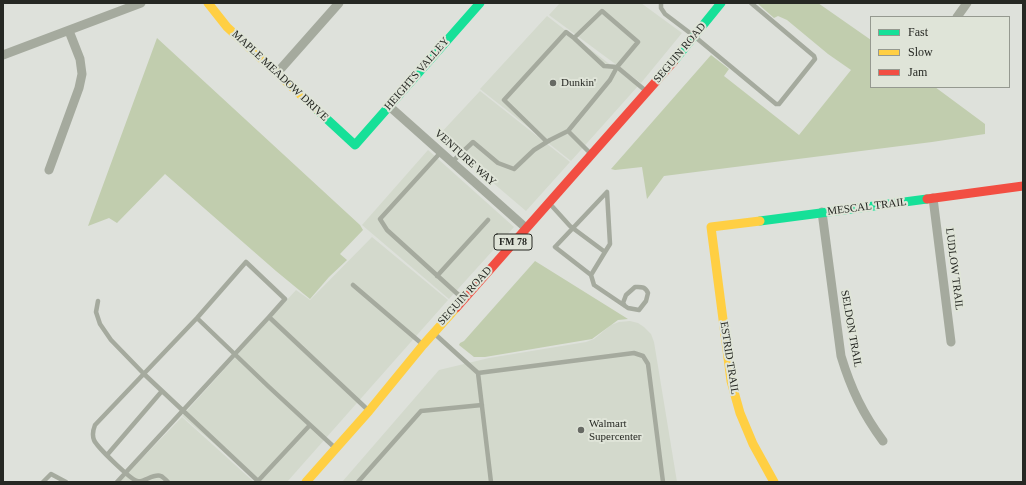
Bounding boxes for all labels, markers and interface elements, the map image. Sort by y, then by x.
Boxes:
legend [870,16,1010,88]
street label: SEGUIN ROAD [651,20,709,86]
text: Fast [908,25,928,39]
street label: MAPLE MEADOW DRIVE [229,28,331,124]
street label: HEIGHTS VALLEY [382,35,452,113]
text: Slow [908,45,933,59]
text: Jam [908,65,927,79]
place label: Dunkin' [561,76,596,90]
marker: Dunkin' [548,78,558,88]
street label: VENTURE WAY [432,127,498,189]
street label: MESCAL TRAIL [827,196,907,218]
street label: LUDLOW TRAIL [942,227,966,311]
road number: FM 78 [494,234,532,250]
street label: SEGUIN ROAD [435,264,495,328]
street label: SELDON TRAIL [838,289,864,369]
street label: ESTRID TRAIL [717,321,741,395]
place label: Walmart Supercenter [589,417,642,443]
marker: Walmart Supercenter [576,425,586,435]

